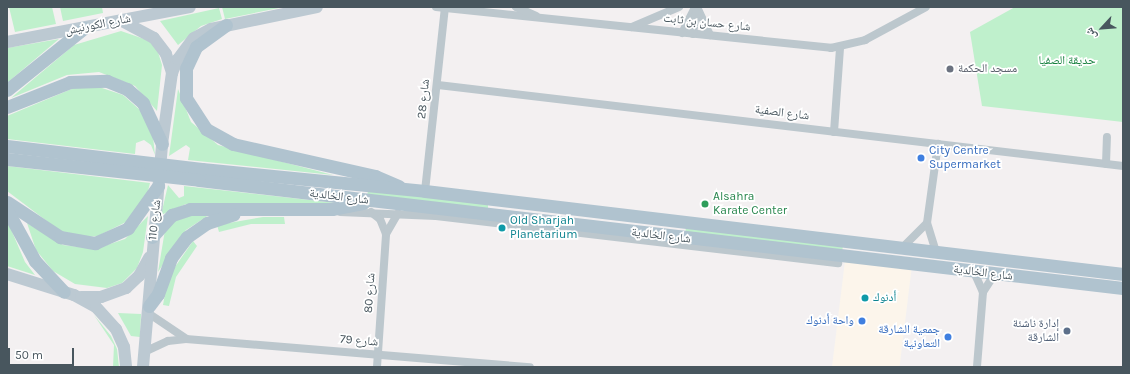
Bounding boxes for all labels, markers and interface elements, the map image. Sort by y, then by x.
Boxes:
north arrow [1082,8,1122,48]
street label: شارع حسان بن ثابت [663,11,751,35]
street label: شارع الكورنيش [64,12,132,38]
text: ش [1082,25,1099,42]
park label: حديقة الصفيا [1038,54,1096,68]
place label: مسجد الحكمة [958,62,1017,76]
marker: مسجد الحكمة [945,64,955,74]
street label: شارع 28 [415,78,433,120]
street label: شارع الصفية [754,103,810,123]
place label: City Centre Supermarket [929,144,1001,172]
marker: City Centre Supermarket [916,153,926,163]
street label: شارع الخالدية [308,186,370,208]
place label: Alsahra Karate Center [713,190,787,218]
street label: شارع 110 [146,199,164,241]
marker: Alsahra Karate Center [700,199,710,209]
place label: Old Sharjah Planetarium [510,214,578,242]
marker: Old Sharjah Planetarium [497,223,507,233]
street label: شارع الخالدية [630,225,692,247]
street label: شارع الخالدية [952,262,1014,284]
street label: شارع 80 [361,272,379,314]
place label: أدنوك [873,291,896,305]
marker: أدنوك [860,293,870,303]
place label: واحة أدنوك [806,314,854,328]
marker: واحة أدنوك [857,316,867,326]
place label: إدارة ناشئة الشارقة [1013,317,1059,345]
place label: جمعية الشارقة التعاونية [878,323,940,351]
marker: إدارة ناشئة الشارقة [1062,326,1072,336]
street label: شارع 79 [339,332,379,350]
marker: جمعية الشارقة التعاونية [943,332,953,342]
scale bar [10,340,76,366]
text: 50 m [15,348,43,362]

